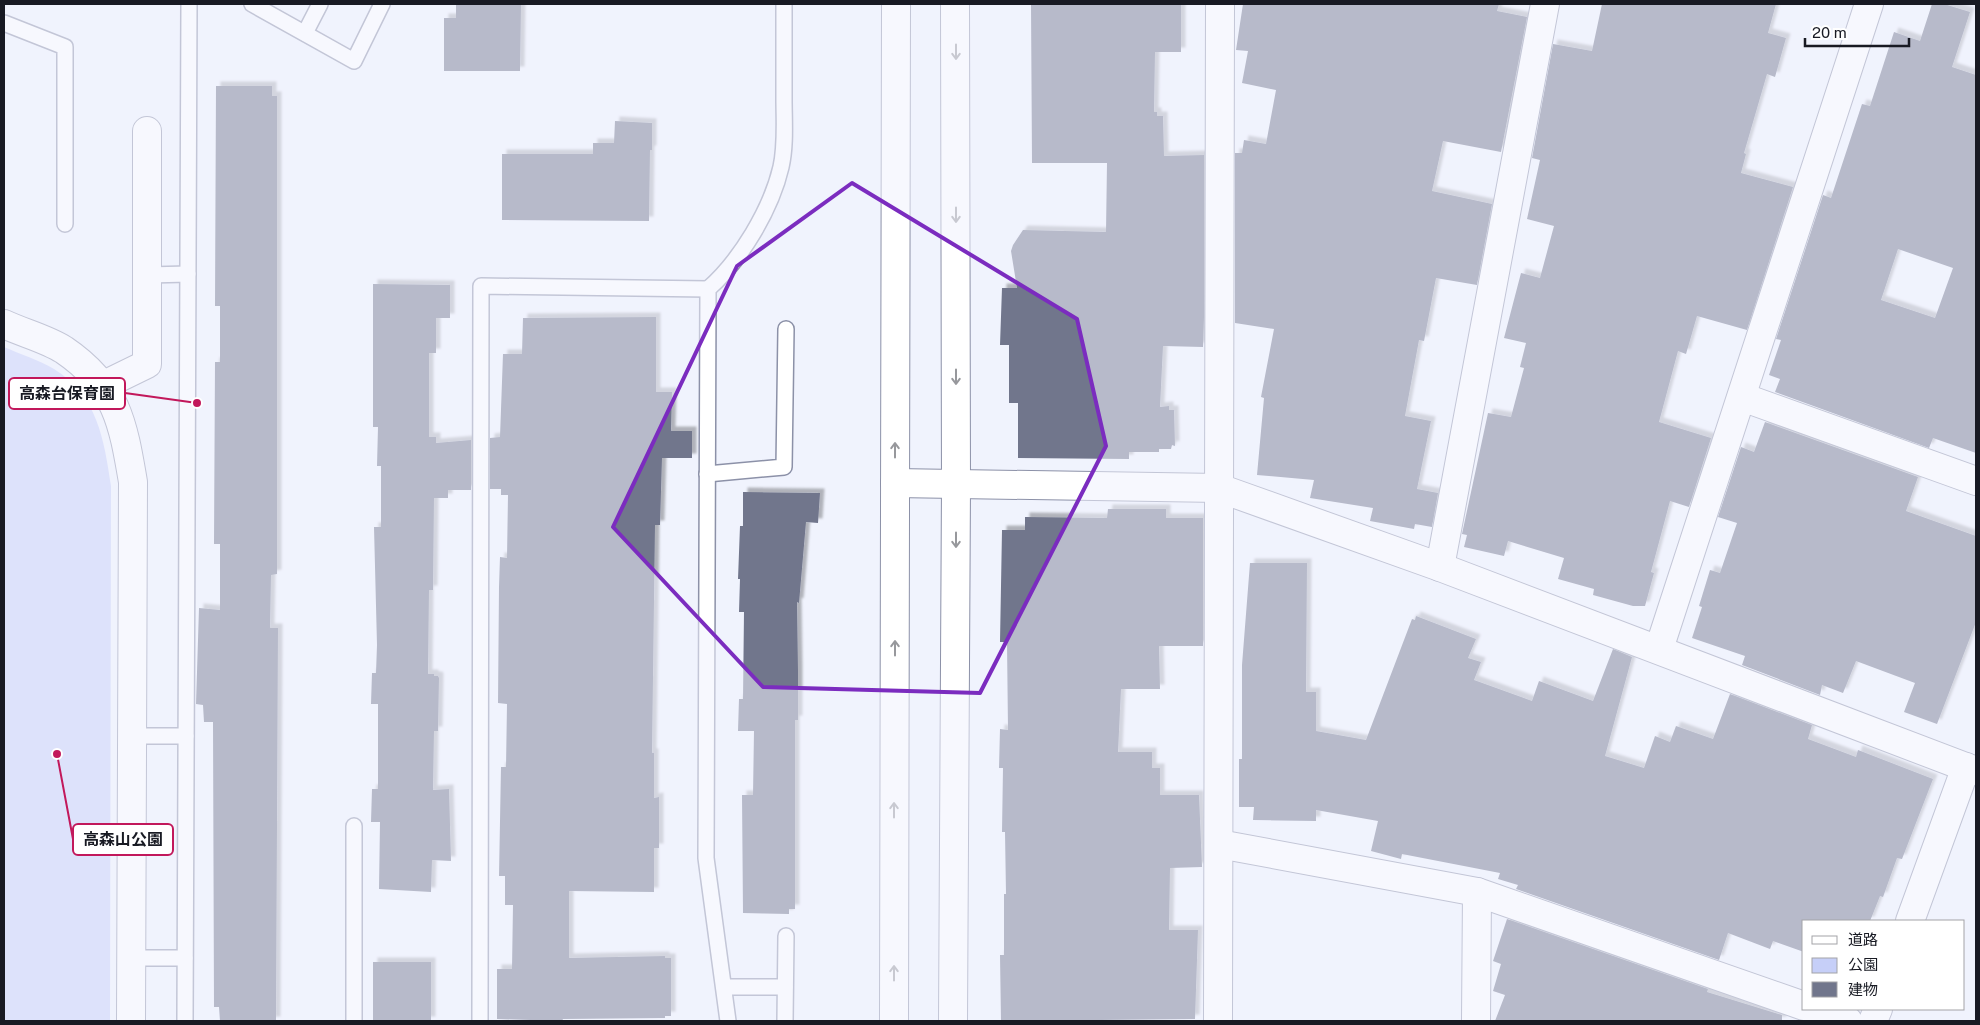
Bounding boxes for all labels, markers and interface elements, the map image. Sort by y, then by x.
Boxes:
scale bar [1805,15,1909,47]
text: 20 m [1812,24,1847,41]
one-way arrow [951,44,961,60]
one-way arrow [951,206,961,223]
one-way arrow [951,369,961,385]
callout: 高森台保育園 [9,378,125,409]
text: 高森台保育園 [19,384,115,403]
one-way arrow [890,442,900,458]
one-way arrow [951,532,961,548]
one-way arrow [890,640,900,656]
one-way arrow [889,802,899,818]
callout: 高森山公園 [73,824,173,855]
text: 高森山公園 [83,830,163,849]
legend [1802,920,1965,1010]
text: 道路 [1848,931,1878,948]
text: 公園 [1848,956,1878,973]
one-way arrow [889,965,899,981]
text: 建物 [1848,981,1878,998]

